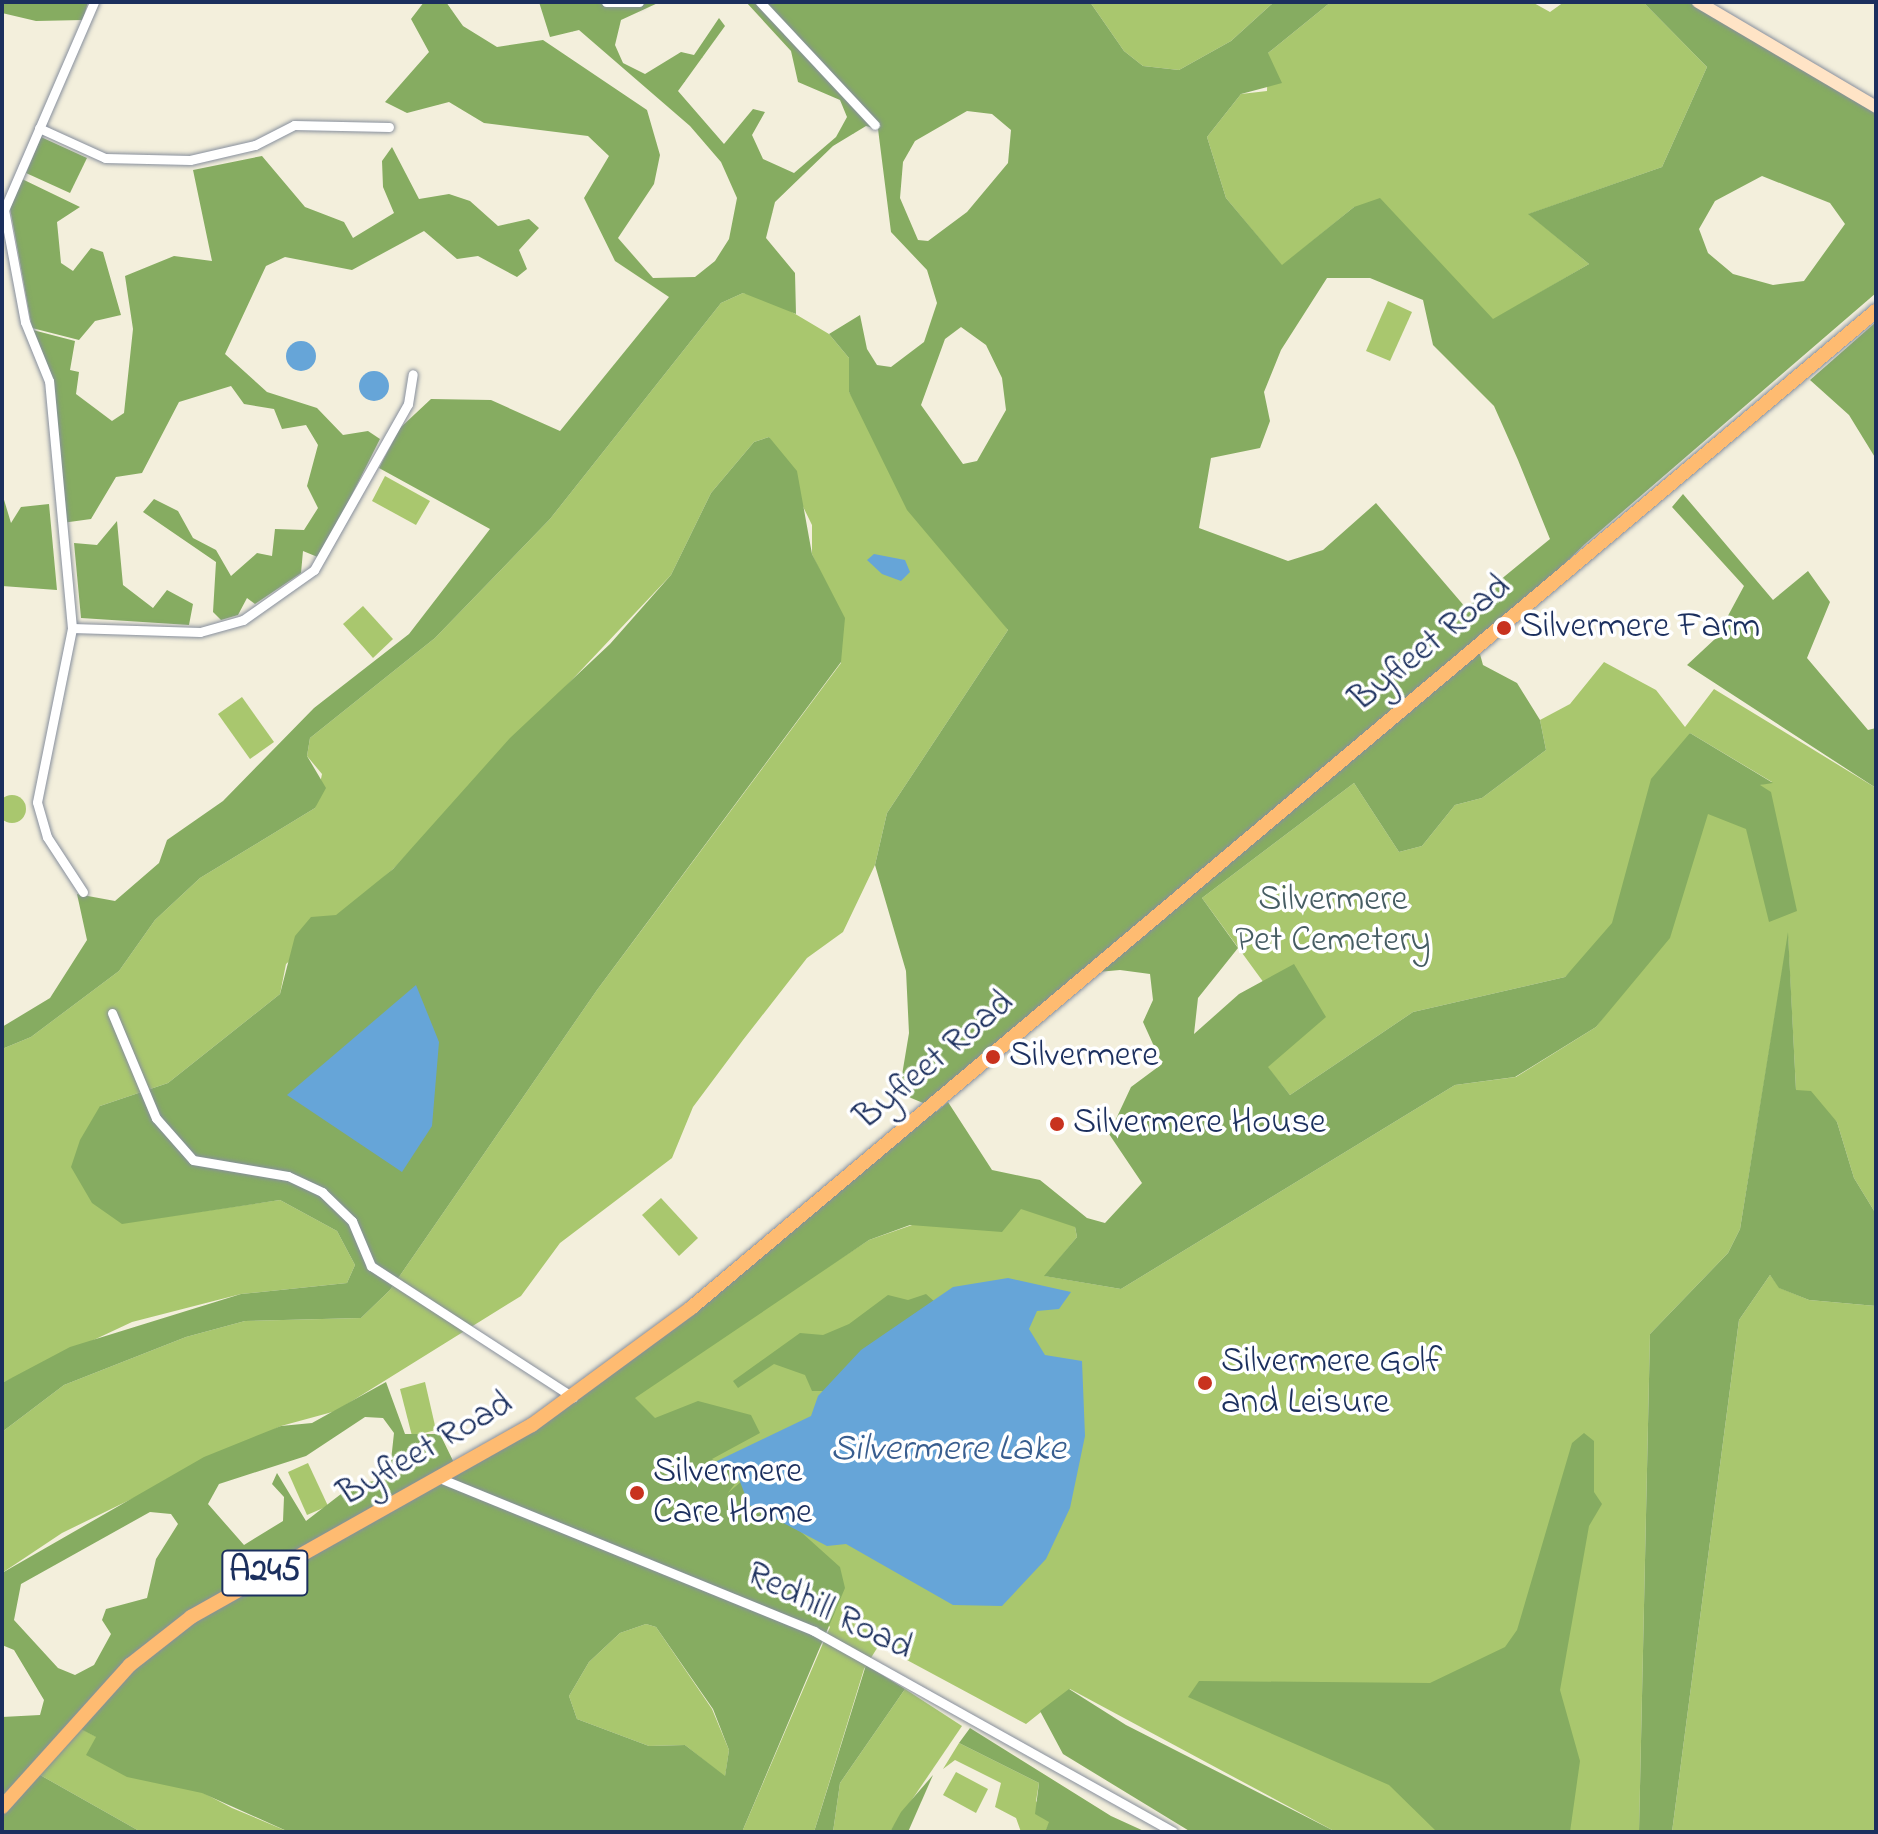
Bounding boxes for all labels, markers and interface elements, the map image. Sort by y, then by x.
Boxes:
street label: Byfleet Road [1342,566,1520,722]
place label: Silvermere Farm [1520,606,1760,650]
marker: Silvermere Farm [1495,619,1513,637]
park label: Silvermere Pet Cemetery [1235,878,1431,963]
street label: Byfleet Road [847,982,1023,1140]
place label: Silvermere [1009,1035,1158,1079]
marker: Silvermere [984,1048,1002,1066]
place label: Silvermere House [1073,1102,1326,1146]
marker: Silvermere House [1048,1115,1066,1133]
place label: Silvermere Golf and Leisure [1221,1340,1442,1425]
marker: Silvermere Golf and Leisure [1196,1374,1214,1392]
street label: Byfleet Road [331,1383,521,1517]
water label: Silvermere Lake [830,1428,1066,1474]
place label: Silvermere Care Home [653,1450,812,1535]
marker: Silvermere Care Home [628,1484,646,1502]
road number: A245 [221,1543,309,1603]
street label: Redhill Road [739,1553,919,1671]

